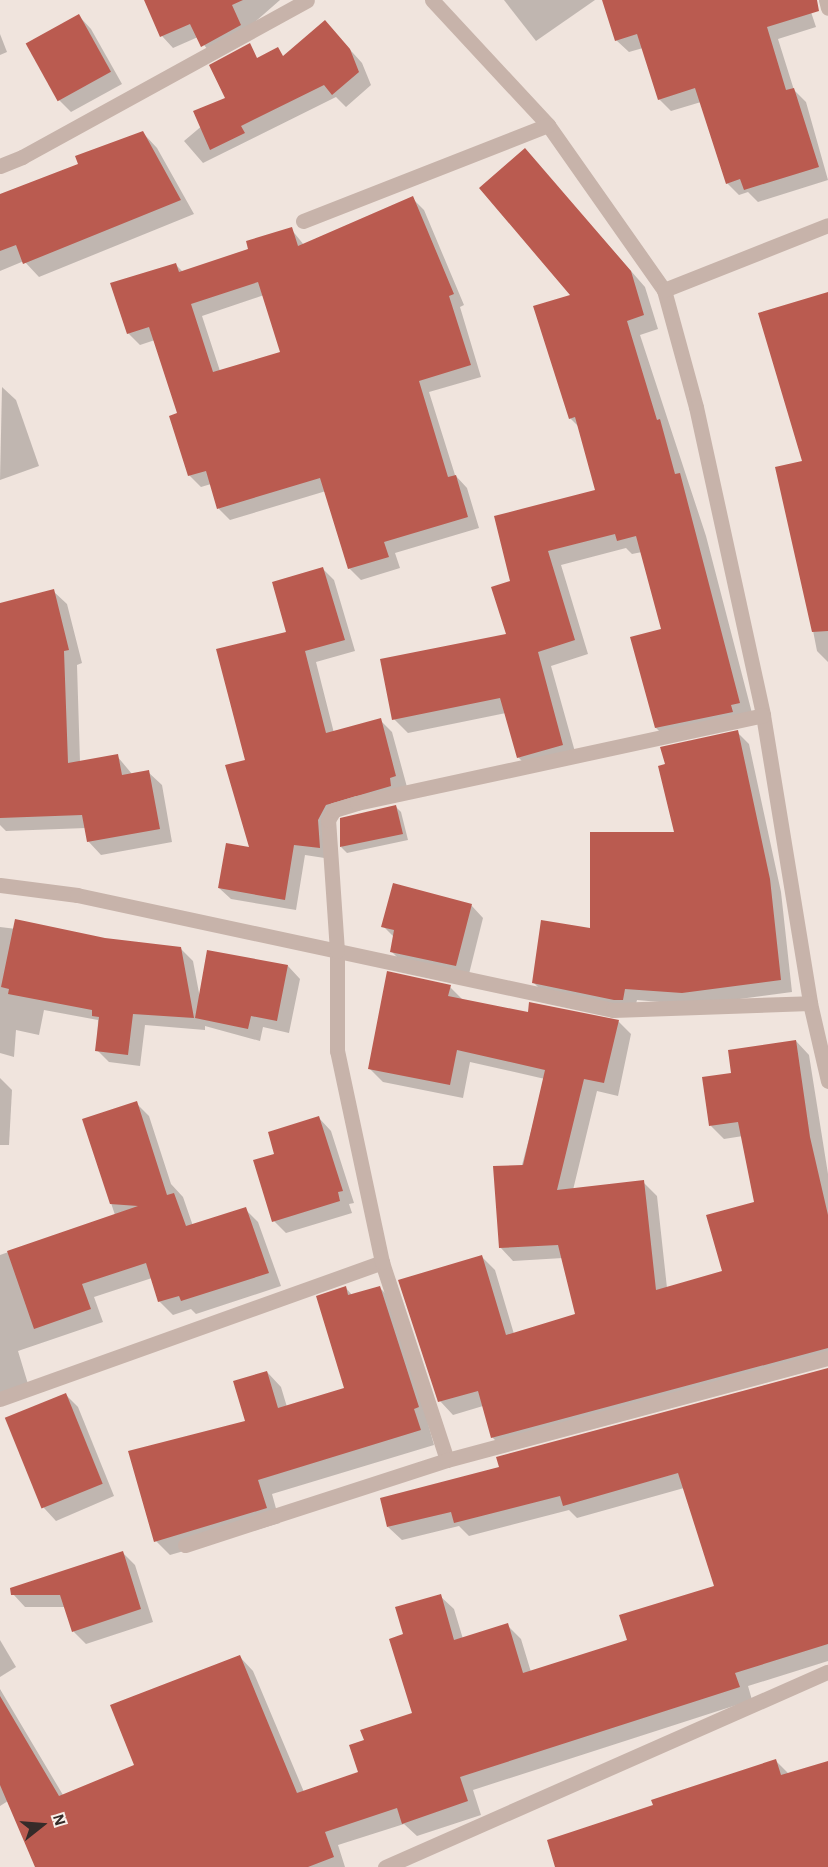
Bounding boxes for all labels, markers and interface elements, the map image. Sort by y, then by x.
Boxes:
north arrow [12,1795,72,1855]
text: N [50,1812,68,1827]

